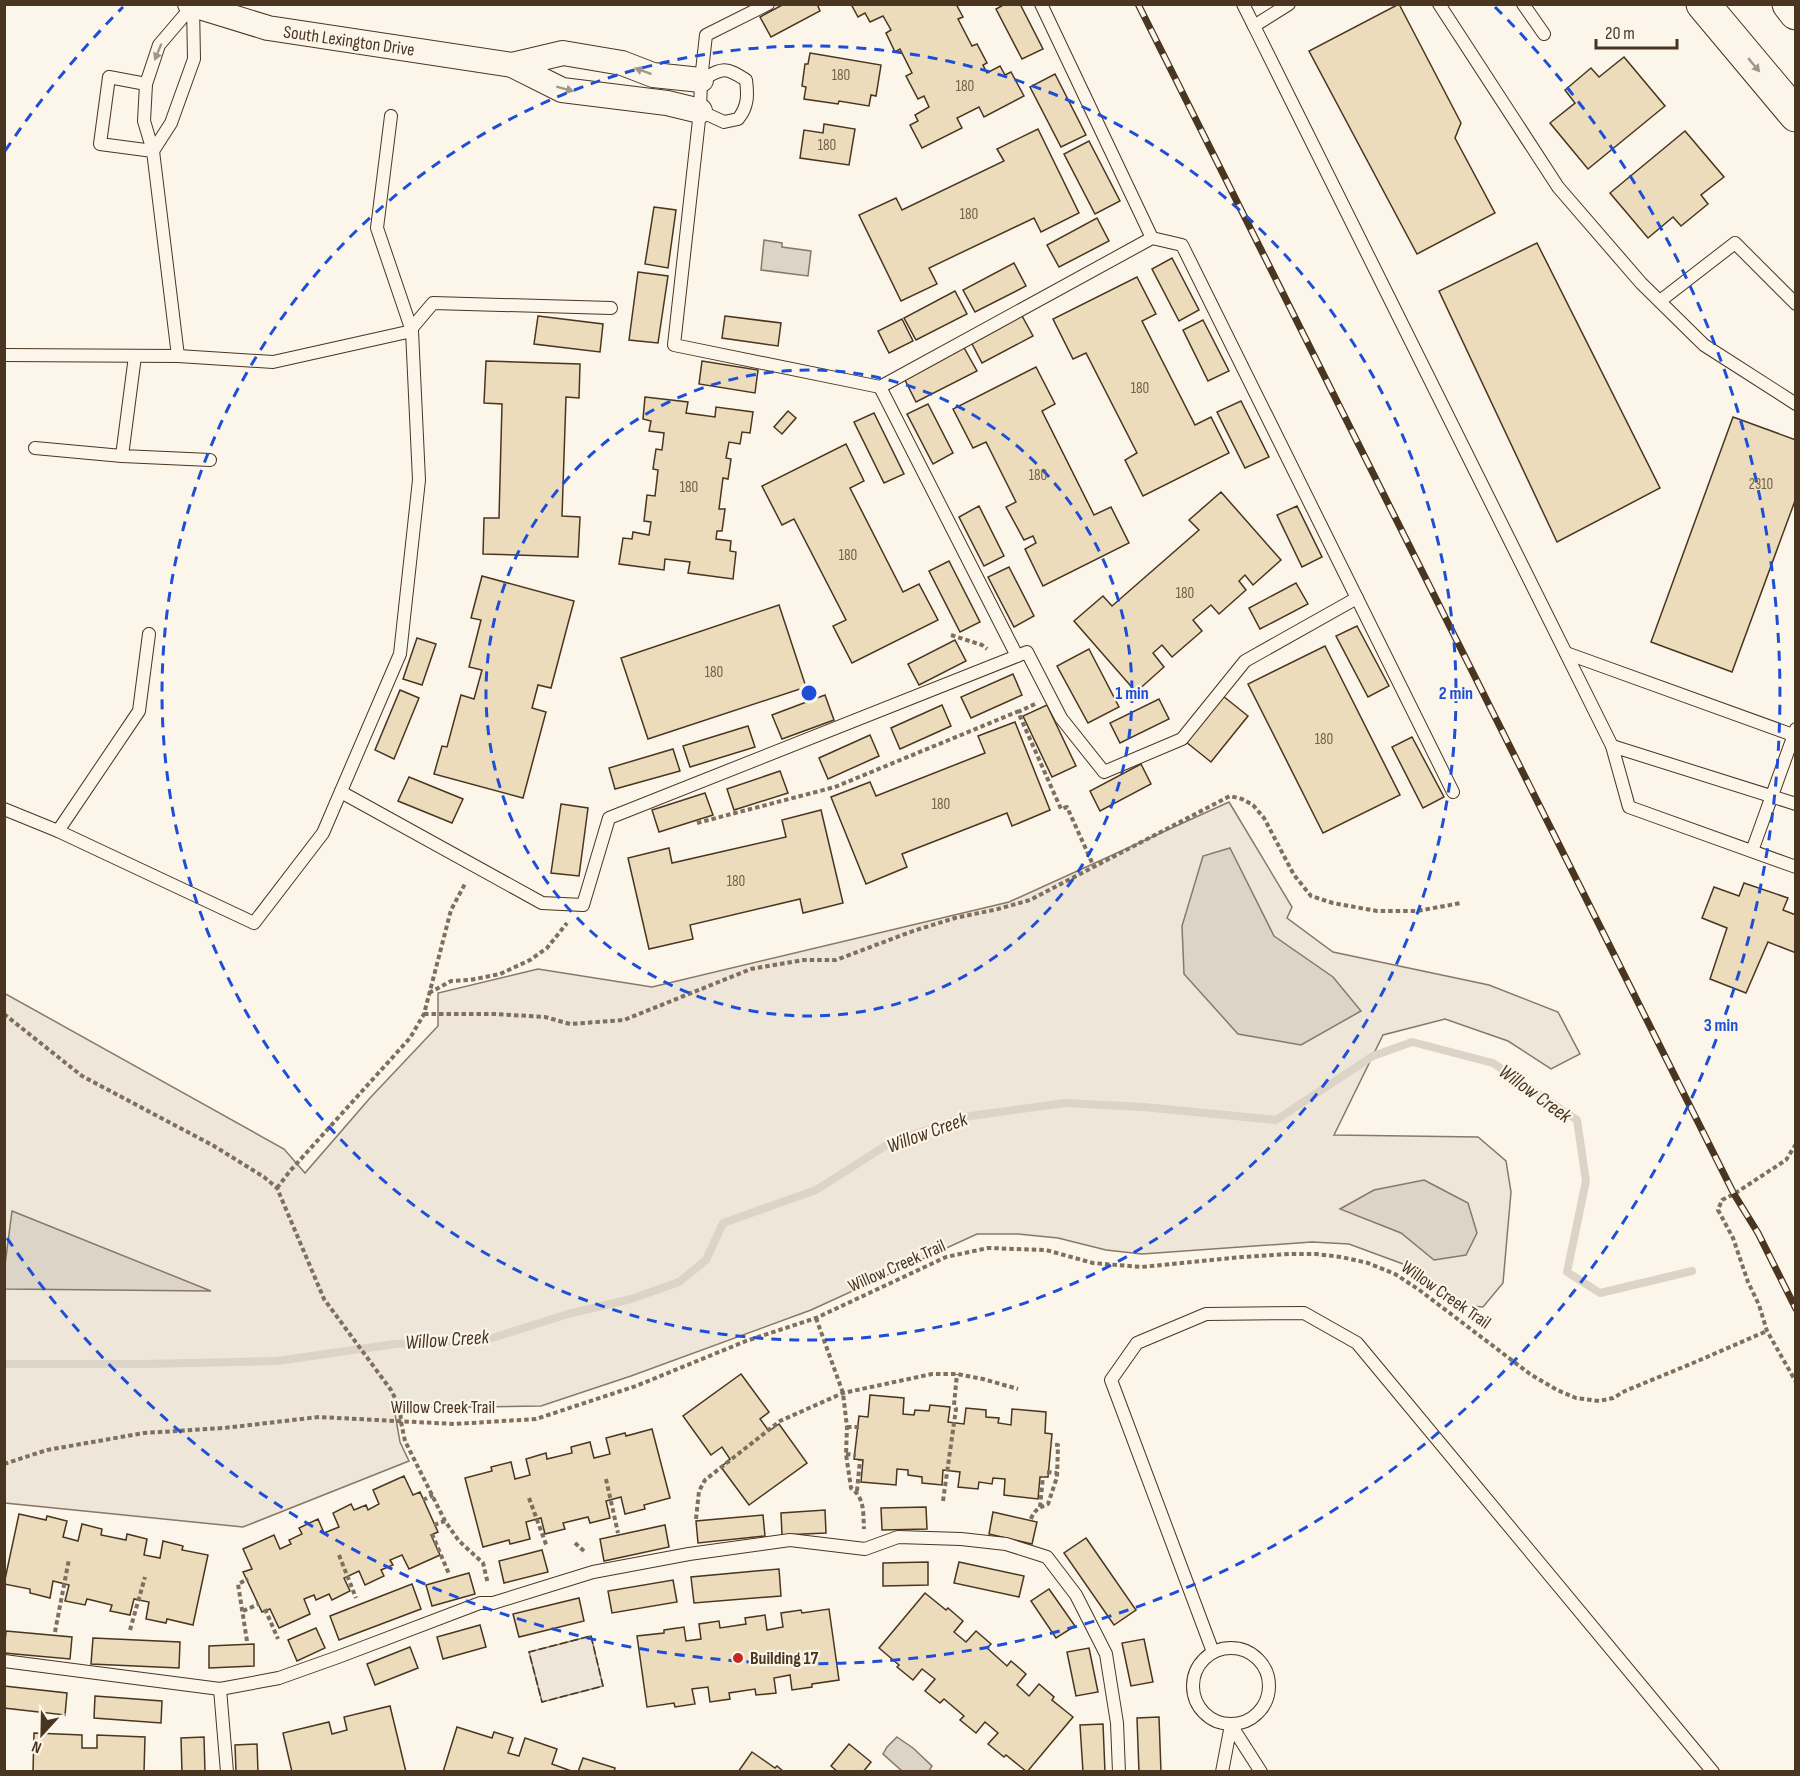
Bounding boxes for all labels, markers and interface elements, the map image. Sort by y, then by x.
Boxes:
scale bar [1596,12,1677,50]
street label: South Lexington Drive [282,21,416,61]
text: 20 m [1605,23,1635,44]
one-way arrow [153,43,162,61]
one-way arrow [1747,58,1760,73]
one-way arrow [634,66,652,76]
house number: 180 [832,66,850,85]
house number: 180 [956,77,974,96]
one-way arrow [556,84,574,94]
house number: 180 [818,136,836,155]
house number: 180 [960,205,978,224]
house number: 180 [1131,379,1149,398]
house number: 180 [1029,466,1047,485]
house number: 2310 [1749,475,1773,494]
house number: 180 [680,478,698,497]
house number: 180 [839,546,857,565]
house number: 180 [1176,584,1194,603]
house number: 180 [705,663,723,682]
centre of rings [799,683,819,703]
text: 1 min [1115,683,1149,704]
text: 2 min [1439,683,1473,704]
house number: 180 [1315,730,1333,749]
house number: 180 [932,795,950,814]
house number: 180 [727,872,745,891]
text: 3 min [1704,1015,1738,1036]
water label: Willow Creek [1494,1060,1576,1129]
water label: Willow Creek [884,1107,971,1159]
street label: Willow Creek Trail [845,1235,949,1297]
street label: Willow Creek Trail [1397,1256,1495,1334]
water label: Willow Creek [404,1325,490,1355]
street label: Willow Creek Trail [391,1397,495,1418]
place label: Building 17 [750,1648,819,1669]
marker: Building 17 [731,1651,745,1665]
north arrow [12,1704,72,1764]
text: N [29,1736,44,1757]

